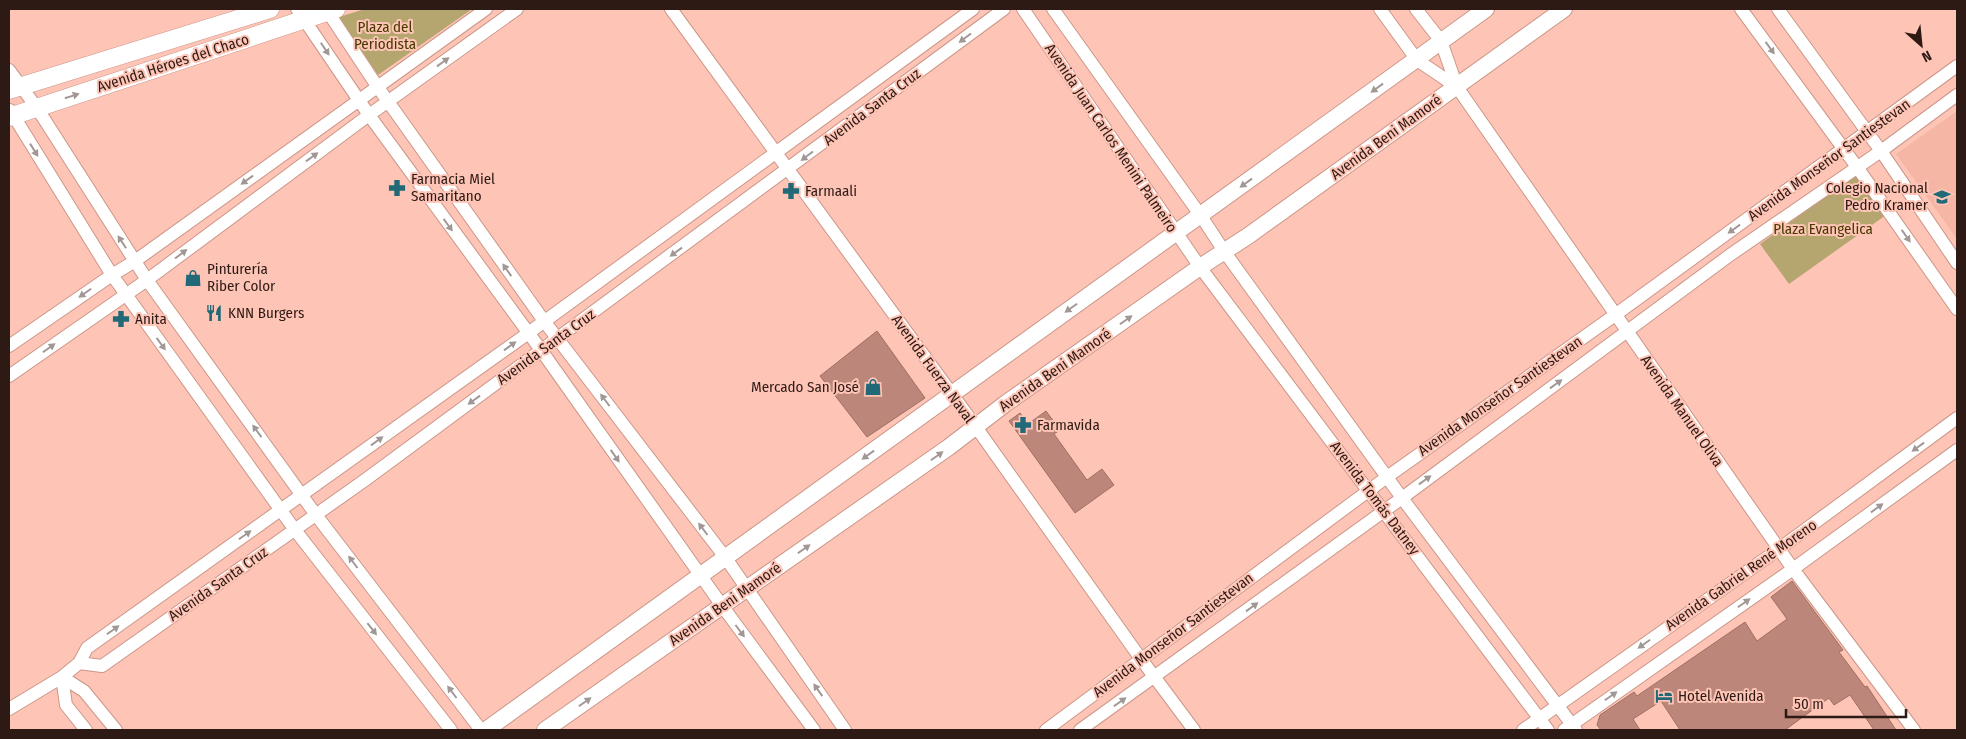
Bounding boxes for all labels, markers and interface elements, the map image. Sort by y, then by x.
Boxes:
park label: Plaza del Periodista [354,18,416,53]
north arrow [1896,20,1946,70]
street label: Avenida Héroes del Chaco [95,30,251,96]
one-way arrow [958,33,972,43]
street label: Avenida Juan Carlos Menini Palmeiro [1041,40,1181,236]
one-way arrow [1765,41,1775,55]
one-way arrow [320,42,329,55]
text: N [1919,47,1934,66]
one-way arrow [436,57,450,67]
street label: Avenida Santa Cruz [820,64,924,149]
one-way arrow [1371,82,1384,93]
street label: Avenida Beni Mamoré [1327,91,1445,183]
one-way arrow [65,92,80,100]
street label: Avenida Monseñor Santiestevan [1744,95,1914,225]
one-way arrow [30,143,39,156]
one-way arrow [800,151,814,161]
one-way arrow [305,152,318,163]
place label: Farmacia Miel Samaritano [411,170,495,205]
one-way arrow [240,175,254,185]
pharmacy icon: Farmacia Miel Samaritano [387,178,407,198]
one-way arrow [1240,178,1253,189]
place label: Colegio Nacional Pedro Kramer [1826,179,1929,214]
pharmacy icon: Farmaali [781,181,801,201]
place label: Farmaali [805,182,857,200]
school or university icon: Colegio Nacional Pedro Kramer [1932,187,1952,207]
one-way arrow [443,218,453,231]
park label: Plaza Evangelica [1773,220,1873,238]
one-way arrow [1727,224,1741,234]
one-way arrow [1901,230,1911,243]
one-way arrow [117,235,127,248]
one-way arrow [669,247,683,257]
one-way arrow [174,249,188,259]
place label: Pinturería Riber Color [207,260,276,295]
one-way arrow [502,263,512,277]
shop icon: Pinturería Riber Color [183,268,203,288]
one-way arrow [78,288,92,298]
restaurant icon: KNN Burgers [204,303,224,323]
one-way arrow [1064,303,1078,313]
place label: KNN Burgers [228,304,304,322]
street label: Avenida Santa Cruz [493,305,599,389]
pharmacy icon: Anita [111,309,131,329]
place label: Anita [135,310,167,328]
street label: Avenida Fuerza Naval [888,311,978,427]
one-way arrow [1119,315,1133,325]
street label: Avenida Beni Mamoré [995,324,1115,416]
street label: Avenida Monseñor Santiestevan [1414,332,1586,460]
one-way arrow [156,337,167,350]
one-way arrow [503,341,516,351]
one-way arrow [42,343,56,353]
street label: Avenida Manuel Oliva [1637,352,1727,470]
shop icon: Mercado San José [863,377,883,397]
place label: Mercado San José [751,378,859,396]
one-way arrow [1549,379,1563,389]
one-way arrow [600,393,610,407]
one-way arrow [468,394,481,405]
pharmacy icon: Farmavida [1013,415,1033,435]
place label: Farmavida [1037,416,1100,434]
one-way arrow [252,424,262,438]
one-way arrow [371,436,384,446]
street label: Avenida Tomás Datney [1326,437,1424,559]
one-way arrow [1911,442,1925,452]
one-way arrow [610,449,620,462]
one-way arrow [862,449,875,460]
one-way arrow [930,450,943,461]
one-way arrow [1418,475,1432,485]
one-way arrow [1870,504,1883,514]
street label: Avenida Gabriel René Moreno [1662,516,1820,634]
one-way arrow [698,523,709,536]
one-way arrow [239,531,252,541]
street label: Avenida Santa Cruz [165,543,271,625]
one-way arrow [797,544,811,554]
one-way arrow [348,555,358,569]
street label: Avenida Beni Mamoré [665,558,785,650]
street label: Avenida Monseñor Santiestevan [1089,569,1257,701]
one-way arrow [1738,598,1751,608]
one-way arrow [1245,602,1259,612]
one-way arrow [367,623,378,636]
one-way arrow [735,624,745,637]
one-way arrow [106,625,120,635]
one-way arrow [1637,639,1651,649]
one-way arrow [813,683,823,697]
one-way arrow [446,685,457,698]
hotel icon: Hotel Avenida [1654,686,1674,706]
scale bar [1786,686,1906,718]
place label: Hotel Avenida [1678,687,1764,705]
one-way arrow [1605,691,1618,701]
text: 50 m [1794,695,1824,713]
one-way arrow [578,697,592,707]
one-way arrow [1113,697,1127,707]

